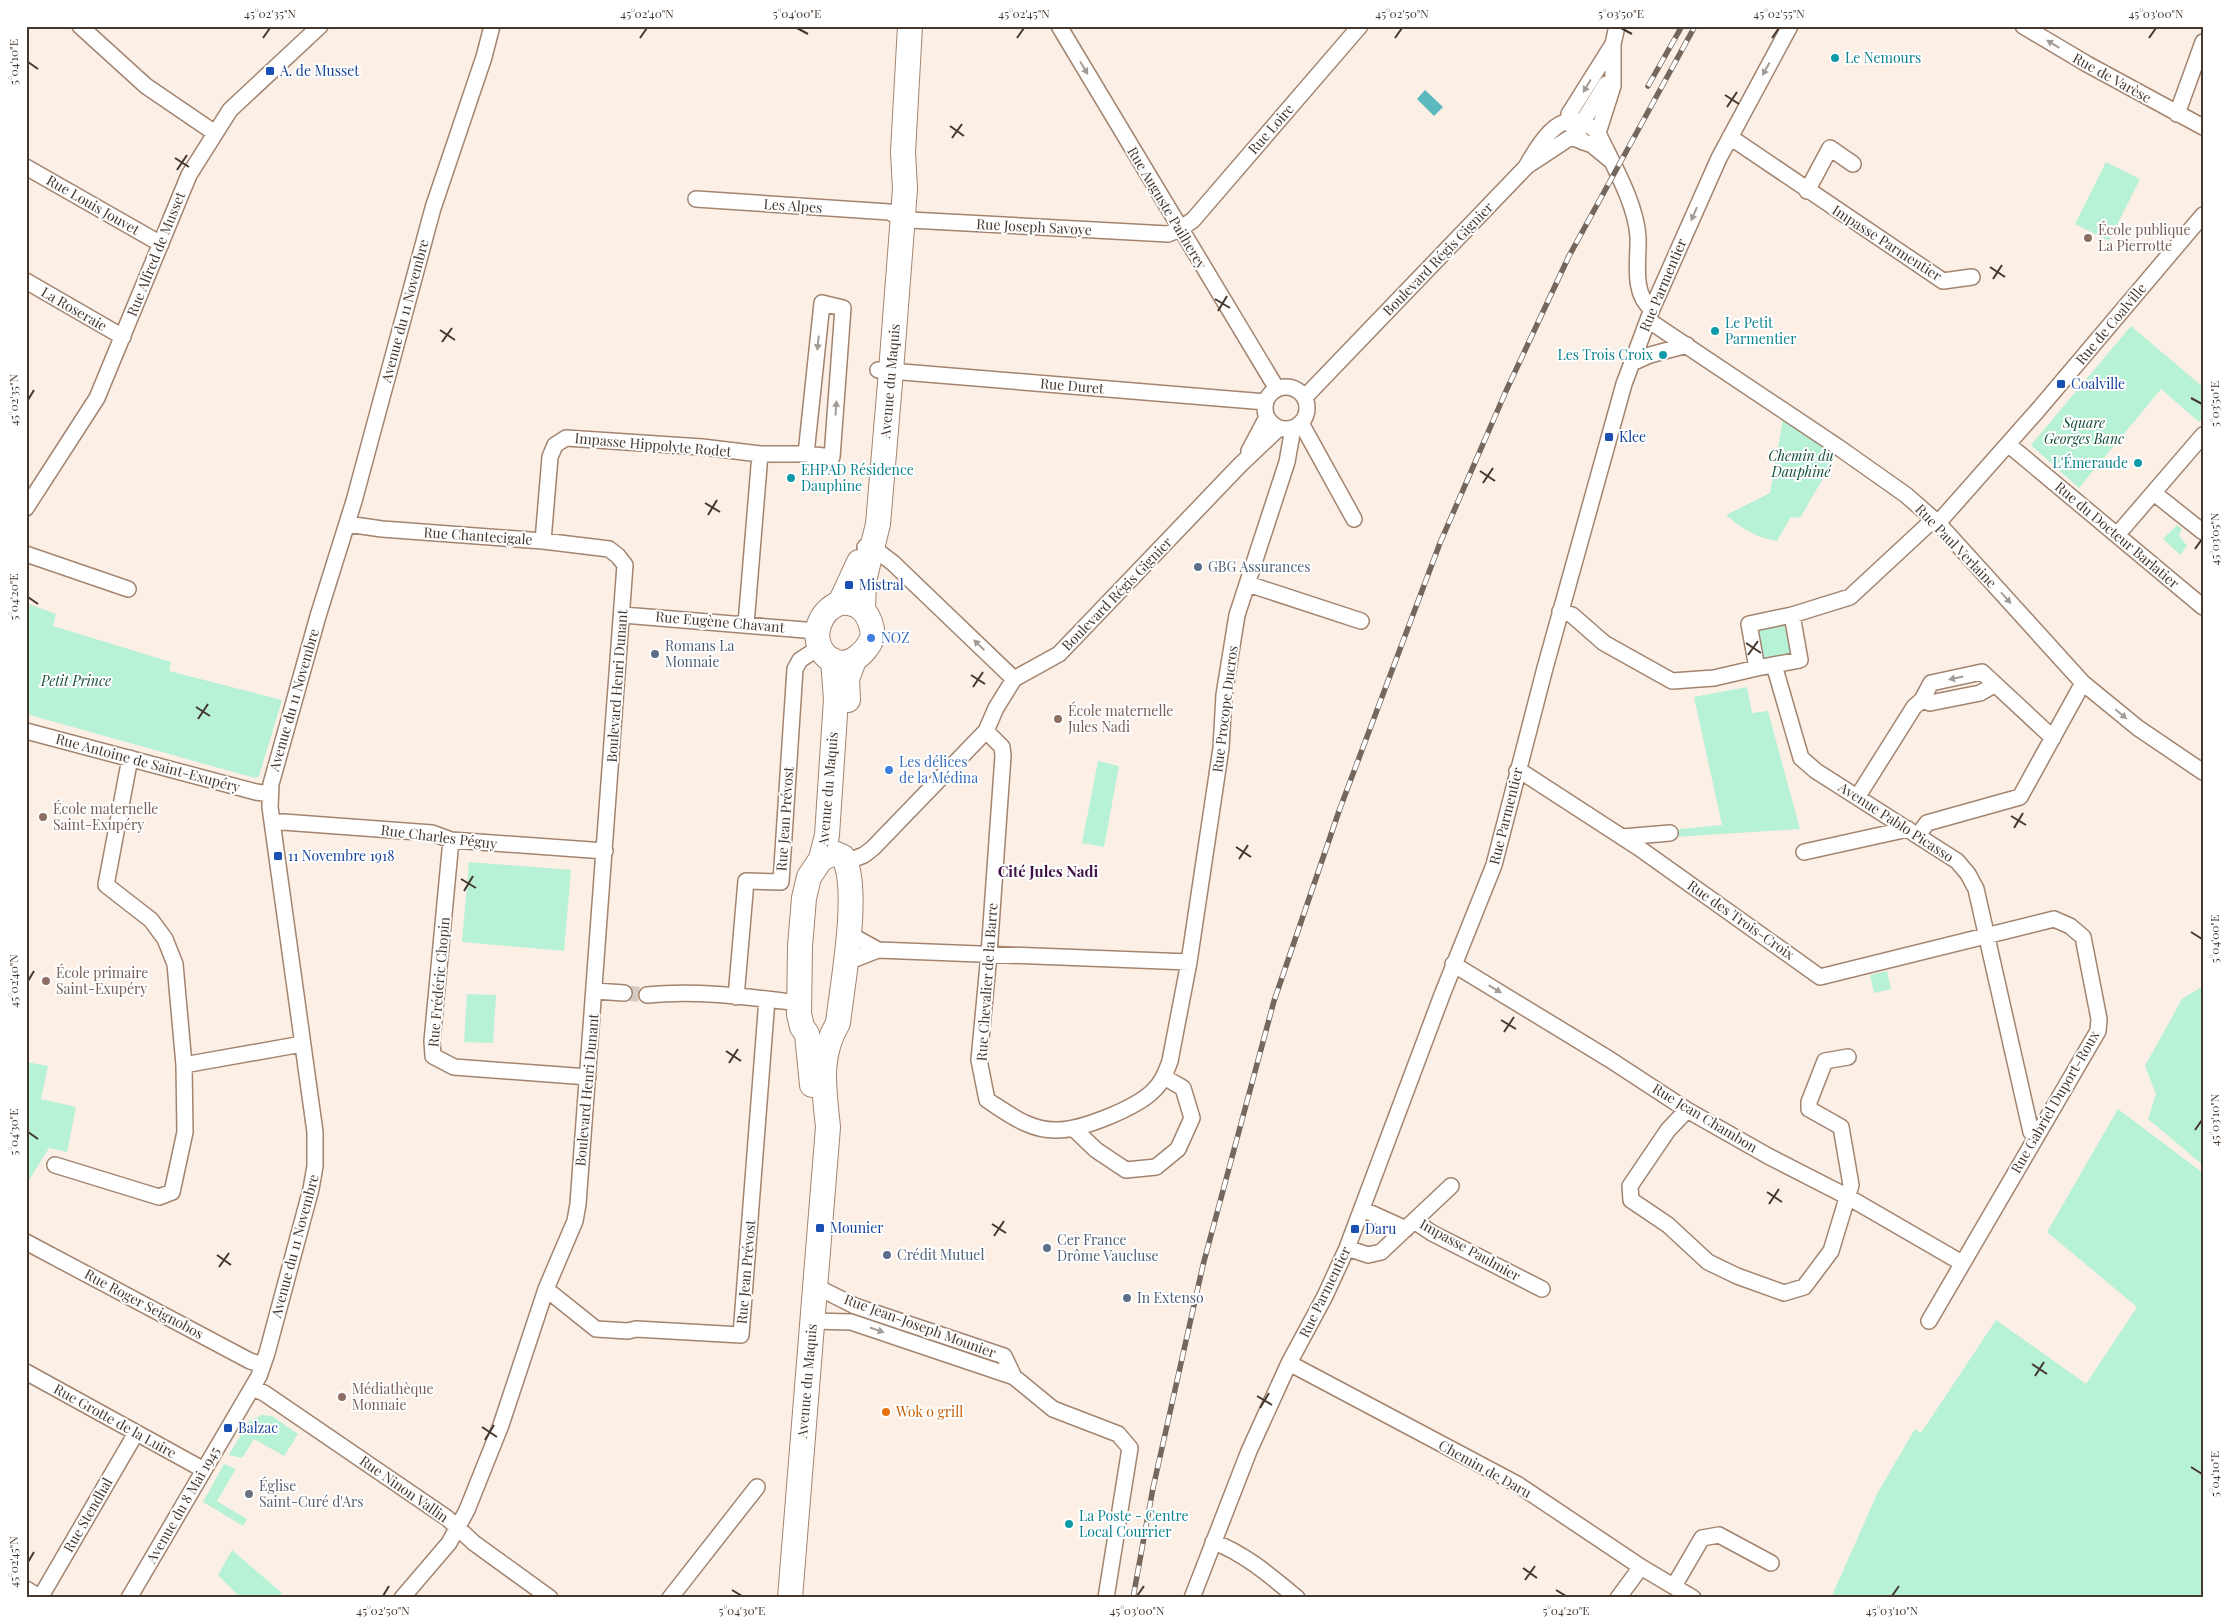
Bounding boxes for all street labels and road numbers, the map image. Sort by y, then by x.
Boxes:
street label: Rue de Varèse [2069,48,2155,107]
street label: Rue Loire [1243,99,1298,158]
street label: Rue Auguste Pailherey [1123,143,1212,272]
street label: Rue Louis Jouvet [43,170,144,239]
street label: Rue Alfred de Musset [122,188,190,319]
street label: Les Alpes [763,194,823,217]
street label: Boulevard Régis Gignier [1378,197,1498,320]
street label: Impasse Parmentier [1829,200,1946,286]
street label: Rue Joseph Savoye [976,214,1092,239]
street label: Rue Parmentier [1634,235,1691,334]
street label: Avenue du 11 Novembre [376,237,433,386]
street label: Rue de Coalville [2071,279,2150,368]
street label: La Roseraie [38,282,111,335]
street label: Avenue du Maquis [875,323,904,440]
street label: Rue Duret [1039,373,1106,398]
street label: Impasse Hippolyte Rodet [574,428,733,461]
street label: Rue du Docteur Barlatier [2051,477,2184,593]
street label: Rue Paul Verlaine [1911,500,2001,592]
street label: Rue Chantecigale [423,522,533,549]
street label: Boulevard Régis Gignier [1057,532,1177,655]
street label: Rue Eugène Chavant [655,606,786,637]
street label: Boulevard Henri Dunant [602,608,631,763]
street label: Avenue du 11 Novembre [264,626,323,774]
street label: Rue Procope Ducros [1207,644,1242,773]
street label: Rue Antoine de Saint-Exupéry [54,729,242,796]
street label: Avenue du Maquis [813,731,842,848]
street label: Rue Jean Prévost [771,765,798,872]
street label: Rue Parmentier [1484,765,1527,866]
street label: Avenue Pablo Picasso [1834,777,1958,866]
street label: Rue Charles Péguy [380,820,498,853]
street label: Rue des Trois-Croix [1684,875,1799,964]
street label: Rue Chevalier de la Barre [971,902,1002,1062]
street label: Rue Frédéric Chopin [423,915,454,1048]
street label: Boulevard Henri Dunant [570,1012,603,1167]
street label: Rue Gabriel Duport-Roux [2006,1026,2104,1177]
street label: Rue Jean Chambon [1649,1079,1762,1157]
street label: Avenue du 11 Novembre [266,1172,323,1321]
street label: Impasse Paulmier [1416,1214,1525,1285]
street label: Rue Jean Prévost [731,1218,760,1325]
street label: Rue Parmentier [1294,1242,1355,1341]
street label: Rue Roger Seignobos [81,1264,207,1343]
street label: Rue Jean-Joseph Mounier [842,1289,999,1362]
street label: Avenue du Maquis [792,1323,821,1440]
street label: Rue Grotte de la Luire [51,1379,180,1462]
street label: Chemin de Daru [1435,1435,1535,1502]
street label: Avenue du 8 Mai 1945 [141,1443,224,1567]
street label: Rue Ninon Vallin [356,1451,453,1527]
street label: Rue Stendhal [59,1474,117,1555]

